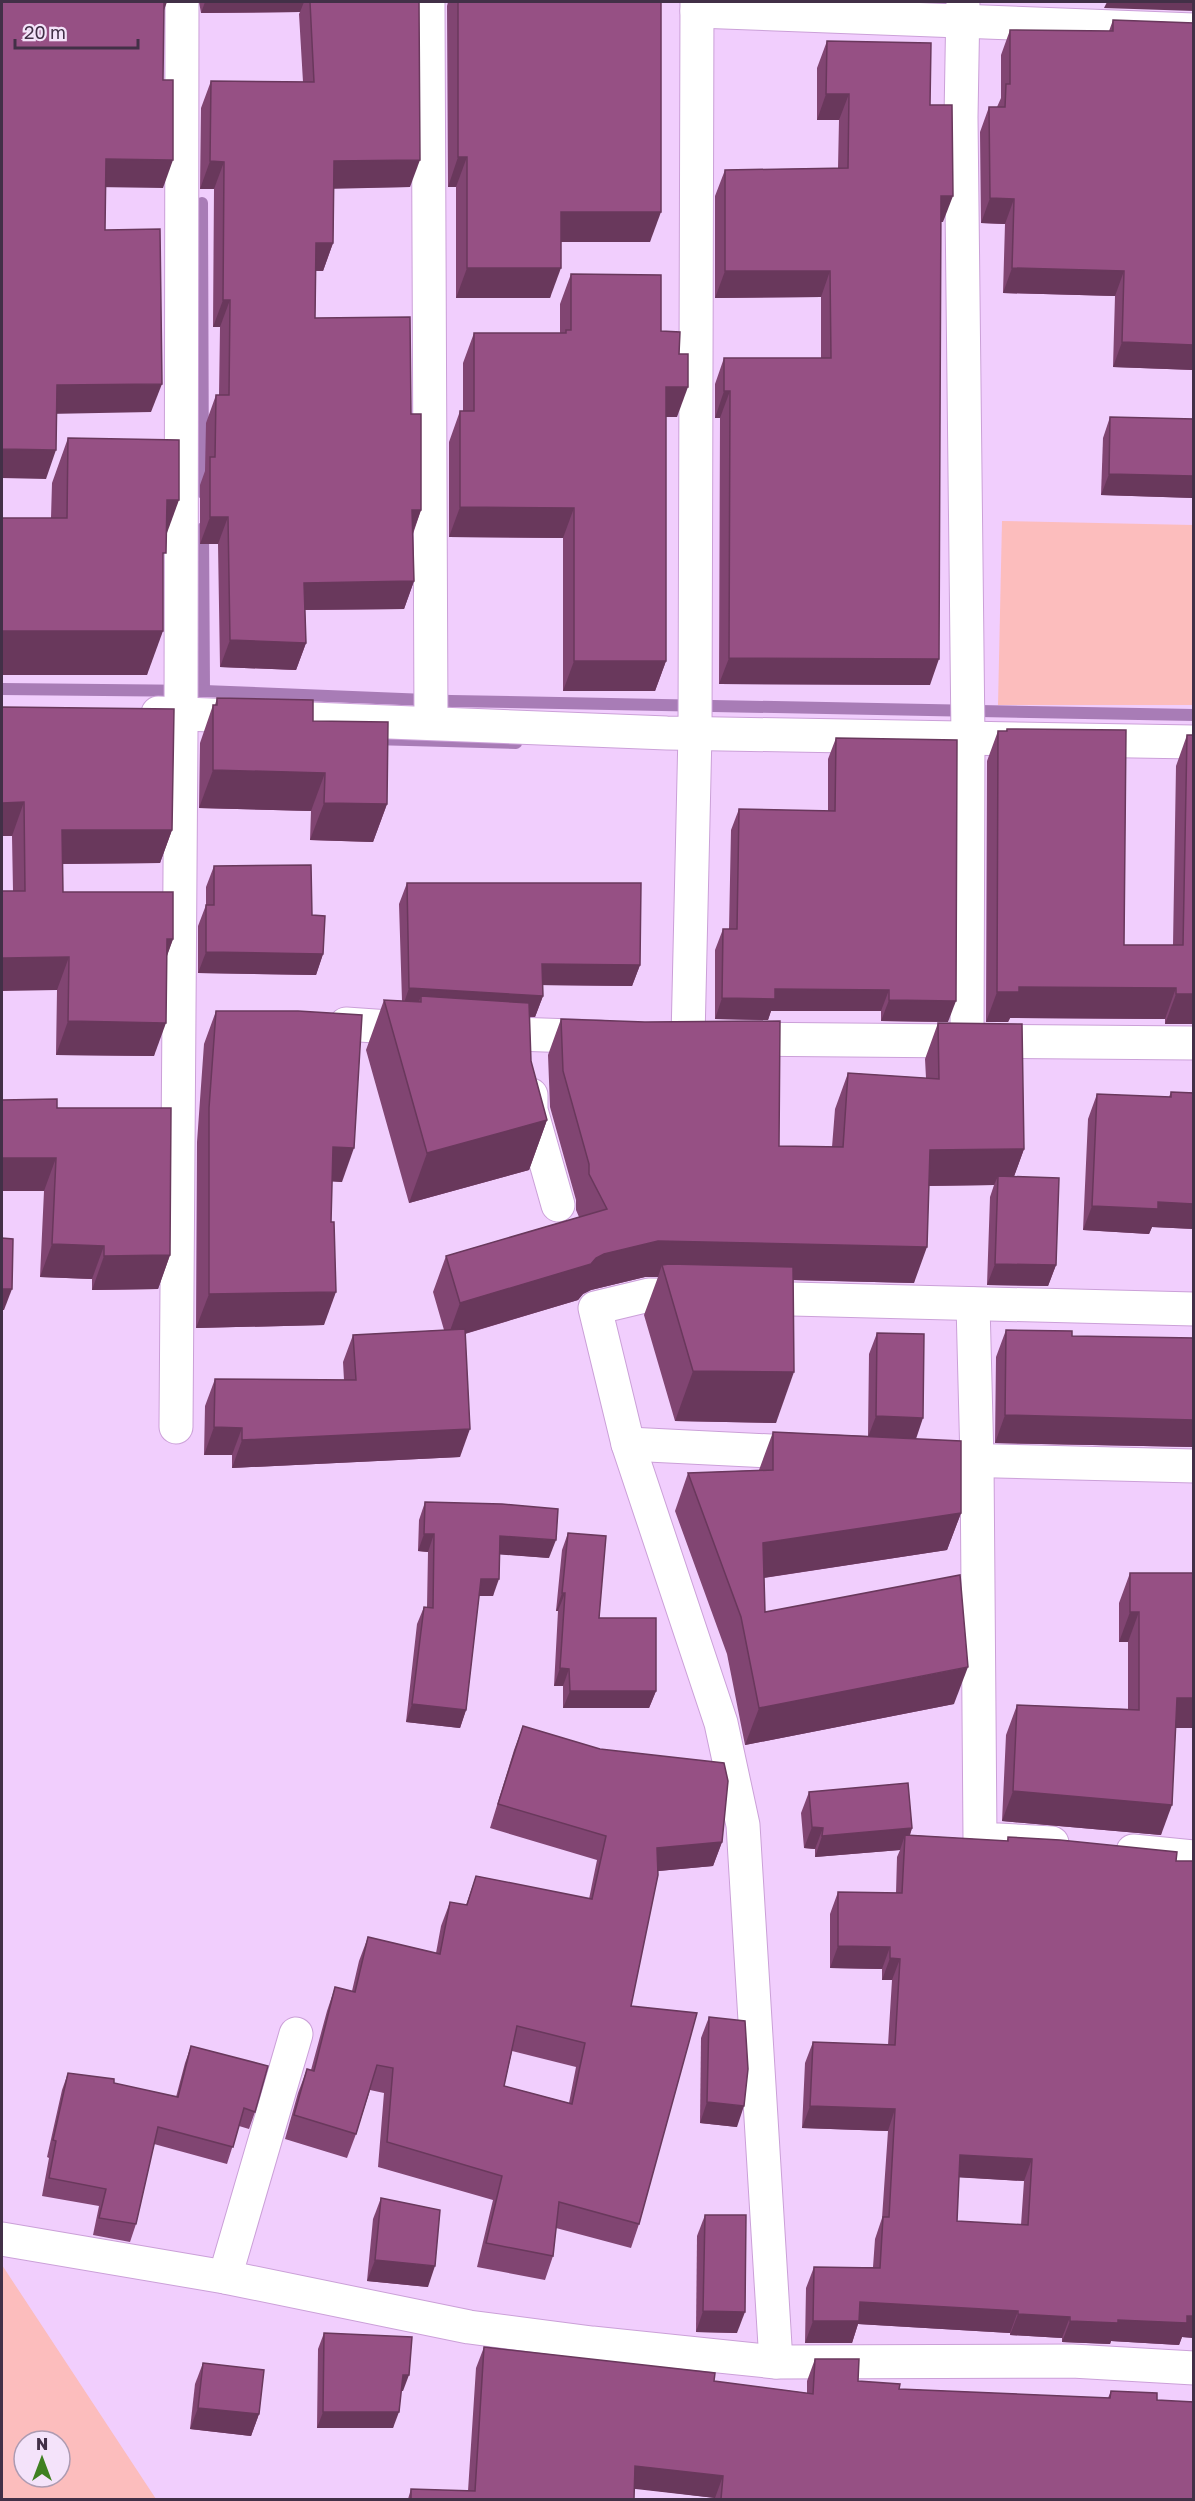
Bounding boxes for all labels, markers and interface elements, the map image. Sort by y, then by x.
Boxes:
scale bar [15,12,138,50]
text: 20 m [24,21,66,43]
north arrow [12,2429,72,2489]
text: N [36,2434,48,2454]

